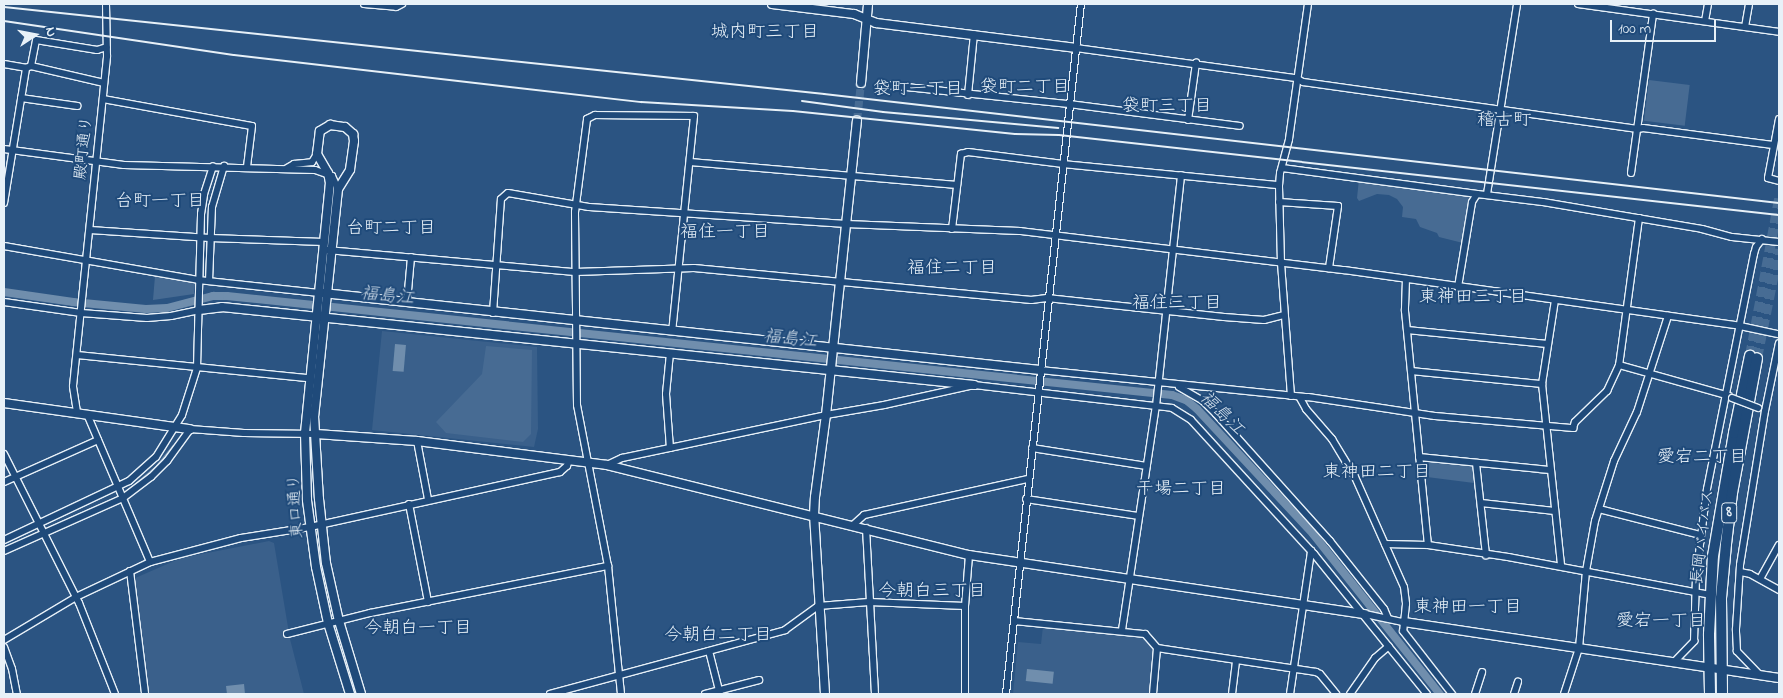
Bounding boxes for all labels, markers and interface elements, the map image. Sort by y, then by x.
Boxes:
north arrow [10,10,60,60]
scale bar [1613,10,1719,42]
text: 100 m [1618,18,1651,40]
district label: 城内町三丁目 [711,22,819,44]
text: N [39,25,61,39]
district label: 袋町二丁目 [980,77,1070,99]
district label: 袋町一丁目 [873,79,963,101]
district label: 袋町三丁目 [1122,96,1212,118]
district label: 稽古町 [1477,110,1531,132]
street label: 殿町通り [71,115,97,181]
district label: 台町一丁目 [115,191,205,213]
district label: 台町二丁目 [346,218,436,240]
district label: 福住一丁目 [680,222,770,244]
district label: 福住二丁目 [907,258,997,280]
water label: 福島江 [359,283,415,311]
district label: 東神田三丁目 [1419,287,1527,309]
district label: 福住三丁目 [1132,293,1222,315]
water label: 福島江 [762,326,818,354]
water label: 福島江 [1194,387,1248,441]
district label: 愛宕二丁目 [1657,447,1747,469]
district label: 東神田二丁目 [1323,462,1431,484]
street label: 東口通り [284,473,308,539]
district label: 干場二丁目 [1136,479,1226,501]
street label: 長岡バイパス [1688,488,1718,586]
road number: 8 [1720,500,1738,526]
district label: 今朝白三丁目 [878,581,986,603]
district label: 東神田一丁目 [1414,597,1522,619]
district label: 愛宕一丁目 [1616,611,1706,633]
district label: 今朝白一丁目 [364,618,472,640]
district label: 今朝白二丁目 [664,625,772,647]

